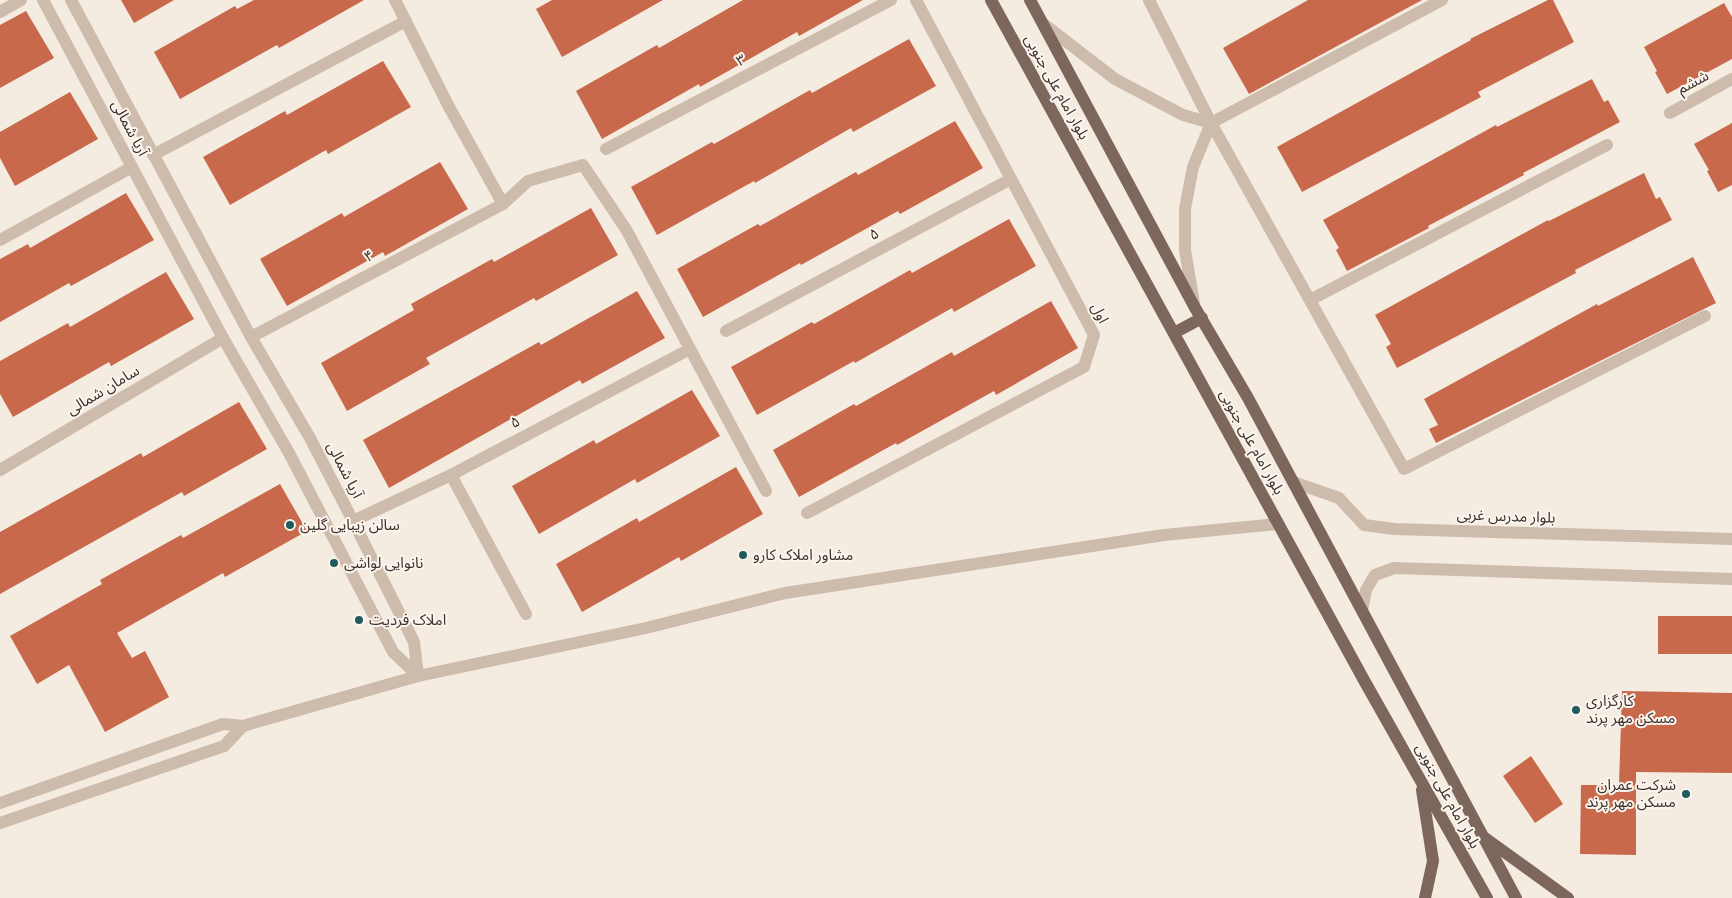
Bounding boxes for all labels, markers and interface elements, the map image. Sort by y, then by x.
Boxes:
street label: بلوار امام علی جنوبی [1019,31,1093,144]
street label: ۳ [733,50,749,70]
street label: ششم [1674,66,1713,99]
street label: آریا شمالی [108,97,152,160]
street label: ۵ [866,224,882,244]
street label: ۴ [361,246,377,266]
street label: اول [1087,300,1113,326]
street label: سامان شمالی [63,361,143,419]
street label: بلوار امام علی جنوبی [1214,386,1288,499]
street label: ۵ [507,412,523,432]
street label: آریا شمالی [323,439,367,502]
street label: بلوار مدرس غربی [1456,505,1556,527]
place label: سالن زیبایی گلین [300,516,400,534]
marker: سالن زیبایی گلین [284,519,296,531]
place label: مشاور املاک کارو [753,546,853,564]
marker: مشاور املاک کارو [737,549,749,561]
place label: نانوایی لواشی [344,554,423,572]
marker: نانوایی لواشی [328,557,340,569]
place label: املاک فردیت [369,611,446,629]
marker: املاک فردیت [353,614,365,626]
place label: کارگزاری مسکن مهر پرند [1586,692,1676,728]
marker: کارگزاری مسکن مهر پرند [1570,704,1582,716]
street label: بلوار امام علی جنوبی [1410,740,1484,853]
place label: شرکت عمران مسکن مهر پرند [1587,776,1676,812]
marker: شرکت عمران مسکن مهر پرند [1680,788,1692,800]

